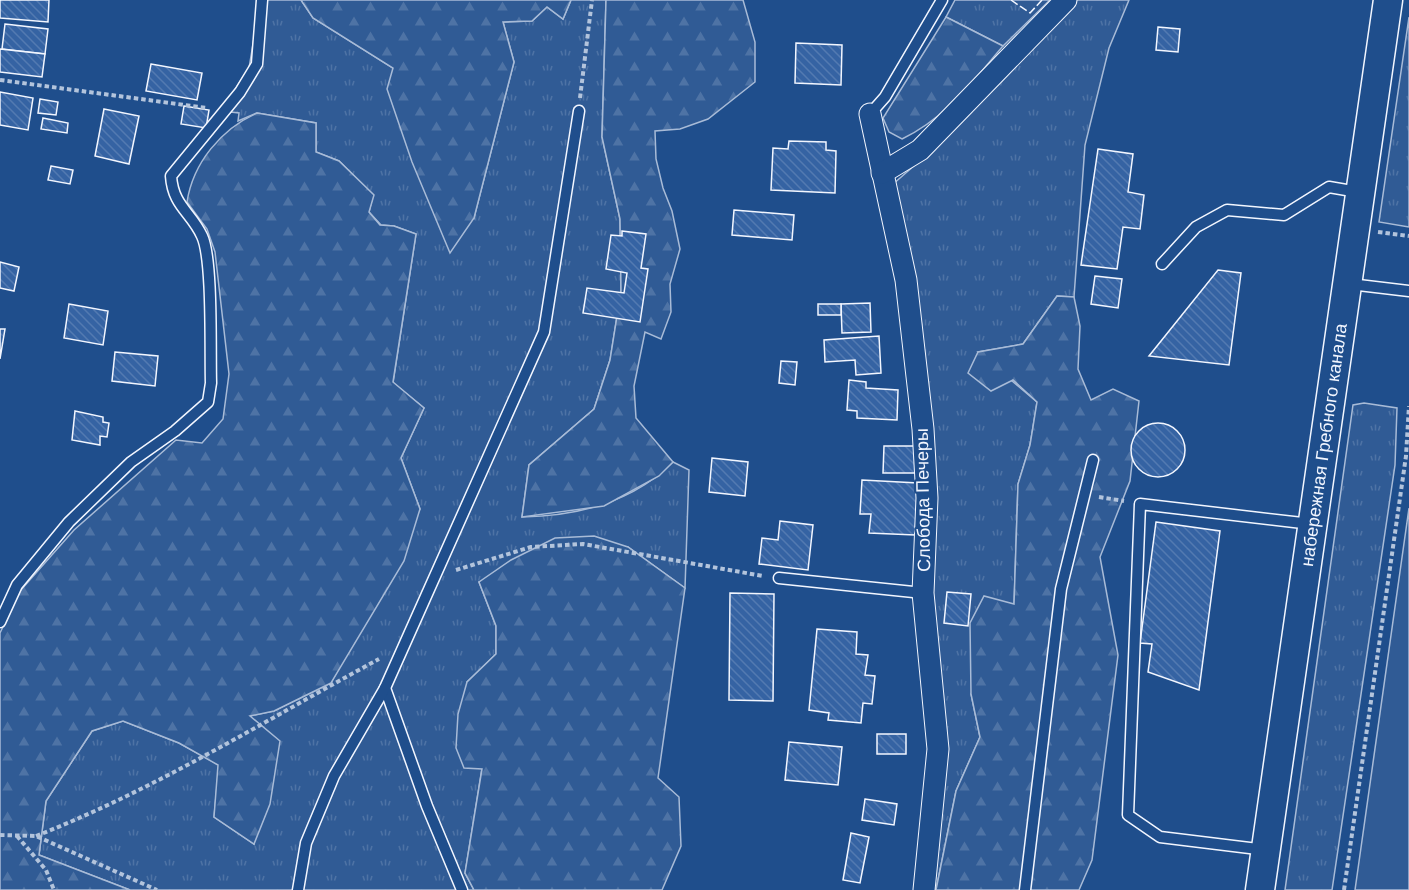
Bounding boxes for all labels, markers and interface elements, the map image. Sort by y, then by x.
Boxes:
street label: набережная Гребного канала [1297,321,1351,568]
street label: Слобода Печеры [912,428,934,572]

